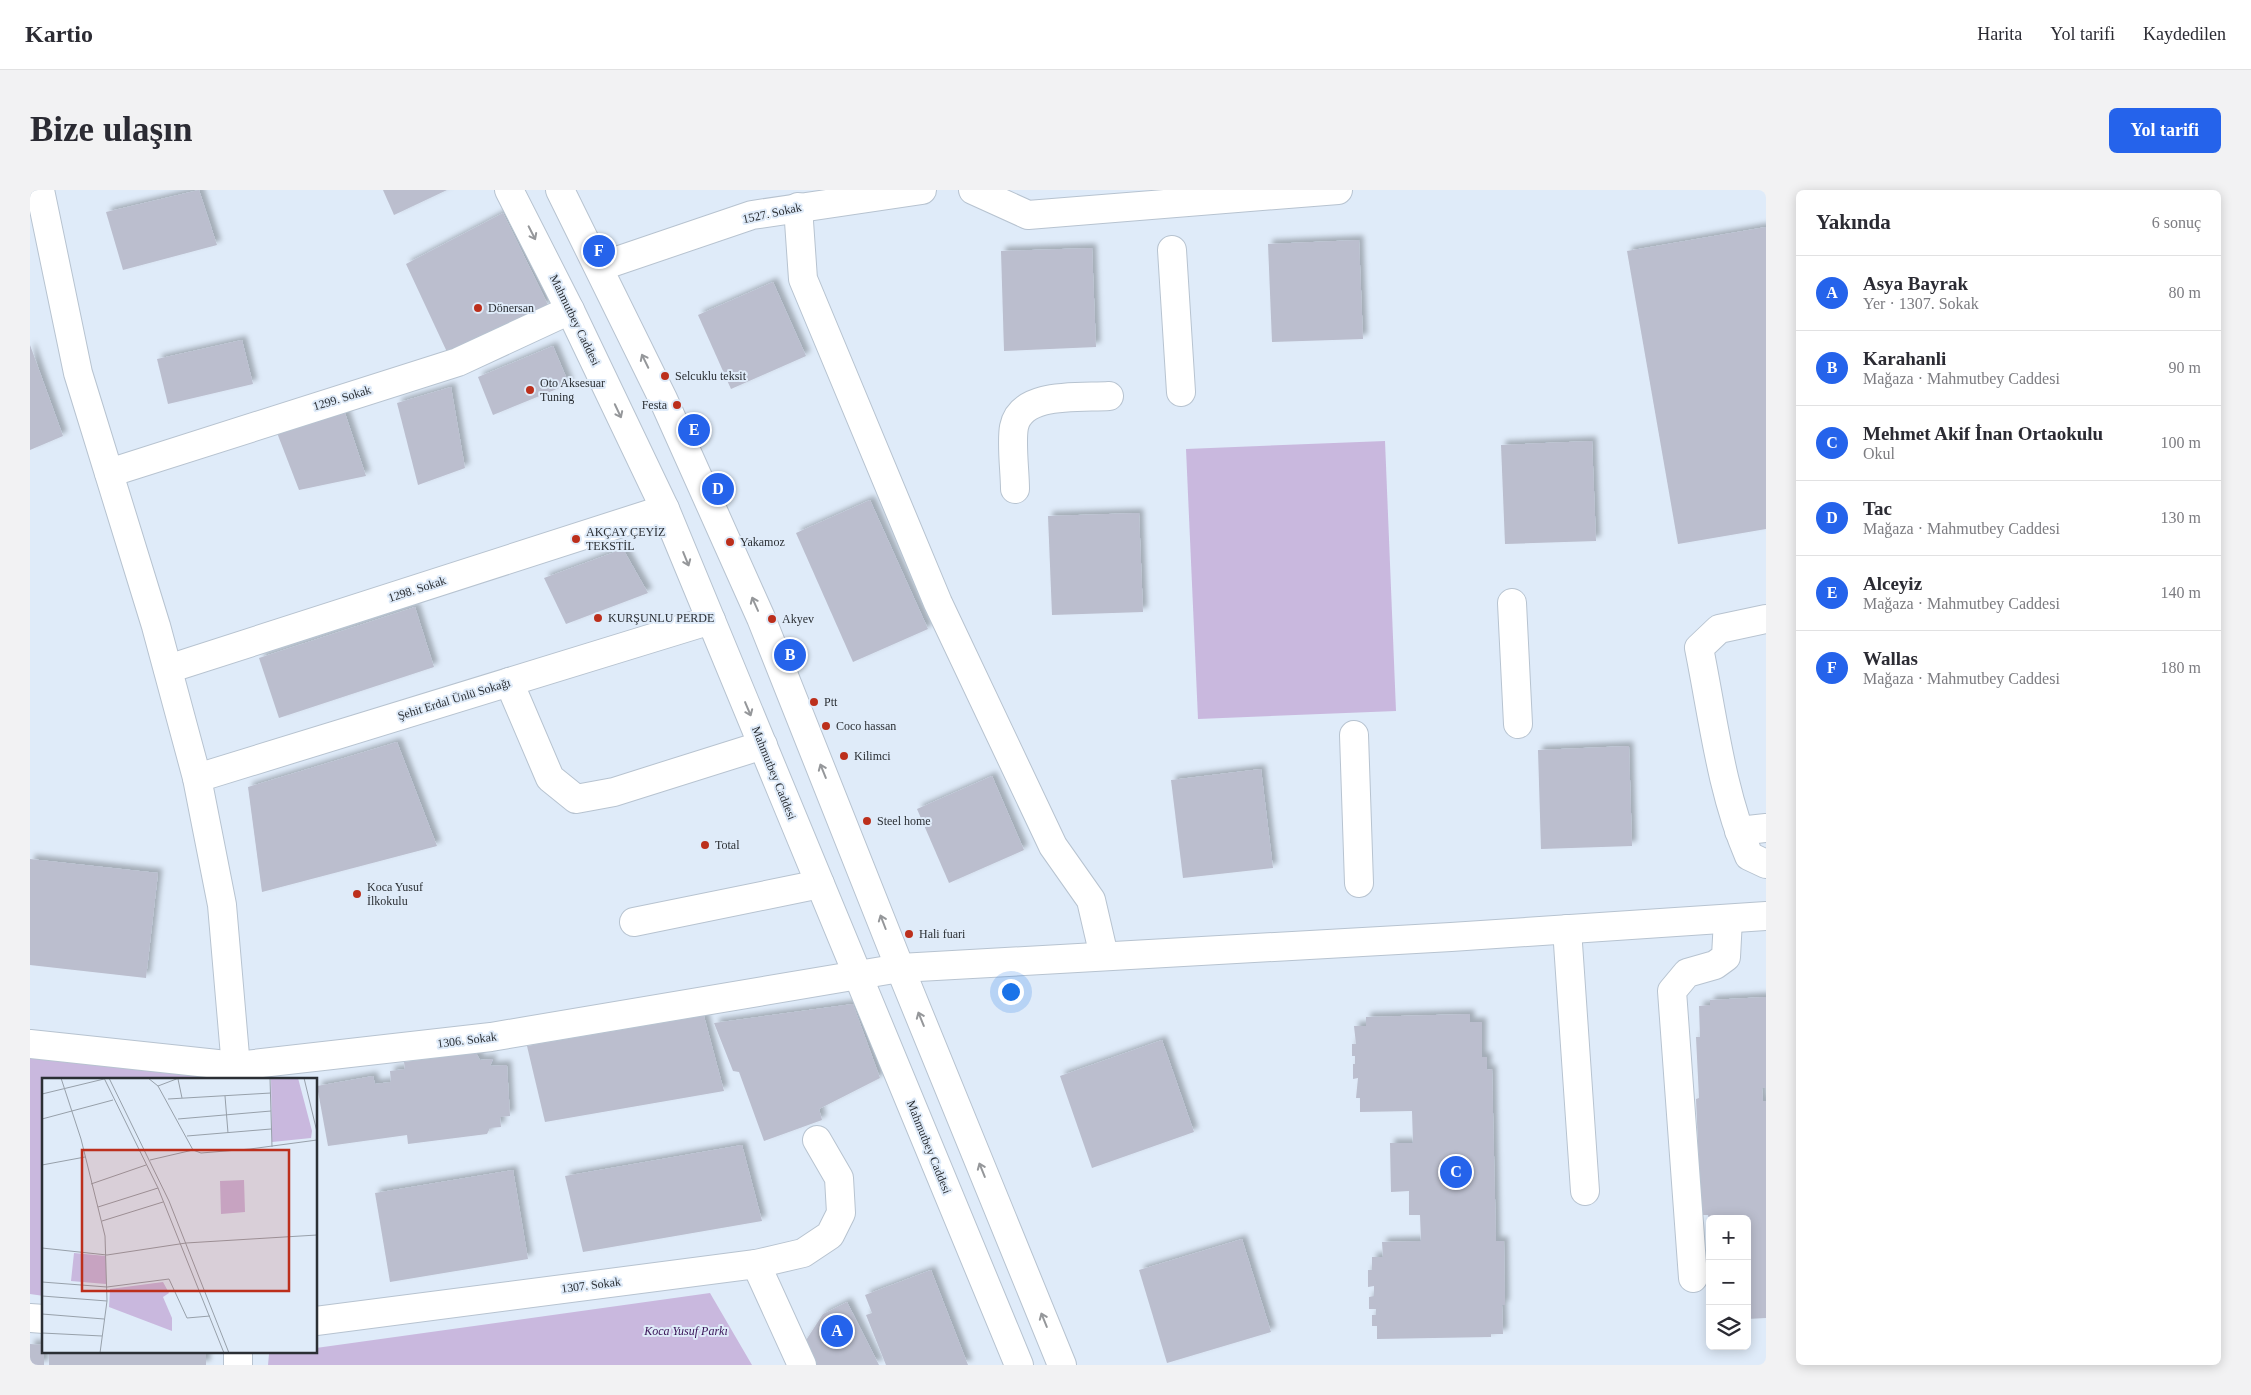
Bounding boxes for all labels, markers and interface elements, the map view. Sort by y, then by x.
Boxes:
text: Kartio [25,21,93,47]
text: Harita [1977,24,2022,44]
text: Yol tarifi [2050,24,2115,44]
text: Kaydedilen [2143,24,2226,44]
button: Yol tarifi [2109,108,2221,153]
text: Bize ulaşın [30,110,192,149]
street label: 1527. Sokak [741,200,803,226]
text: Yakında [1816,210,1891,234]
text: 6 sonuç [2152,214,2201,231]
one-way arrow [527,226,537,241]
pin: F [583,232,615,270]
street label: Mahmutbey Caddesi [547,272,603,368]
text: Asya Bayrak [1863,273,1968,294]
text: A [1826,284,1838,301]
text: 80 m [2169,284,2201,301]
text: Yer · 1307. Sokak [1863,295,1979,312]
place label: Dönersan [488,301,534,315]
marker: Dönersan [472,302,484,314]
text: Karahanli [1863,348,1946,369]
one-way arrow [639,354,649,369]
text: B [1827,359,1837,376]
text: 90 m [2169,359,2201,376]
place label: Selcuklu teksit [675,369,747,383]
marker: Selcuklu teksit [659,370,671,382]
text: Mağaza · Mahmutbey Caddesi [1863,370,2060,387]
place label: Oto Aksesuar Tuning [540,376,605,404]
street label: 1299. Sokak [311,383,373,413]
marker: Oto Aksesuar Tuning [524,384,536,396]
place label: Festa [642,398,668,412]
marker: Festa [671,399,683,411]
one-way arrow [614,403,624,418]
pin: E [678,411,710,449]
text: Mehmet Akif İnan Ortaokulu [1863,423,2103,444]
text: C [1826,434,1838,451]
text: 100 m [2161,434,2201,451]
text: Okul [1863,445,1895,462]
pin: D [702,470,734,508]
text: Tac [1863,498,1892,519]
text: D [1826,509,1838,526]
text: 130 m [2161,509,2201,526]
text: Mağaza · Mahmutbey Caddesi [1863,520,2060,537]
place label: AKÇAY ÇEYİZ TEKSTİL [586,525,665,553]
marker: AKÇAY ÇEYİZ TEKSTİL [570,533,582,545]
place label: Yakamoz [740,535,785,549]
marker: Yakamoz [724,536,736,548]
one-way arrow [681,551,691,566]
street label: 1298. Sokak [386,573,448,605]
text: Alceyiz [1863,573,1922,594]
text: E [1827,584,1837,601]
text: 140 m [2161,584,2201,601]
text: Mağaza · Mahmutbey Caddesi [1863,595,2060,612]
one-way arrow [750,597,760,612]
place label: KURŞUNLU PERDE [608,611,714,625]
marker: KURŞUNLU PERDE [592,612,604,624]
place label: Akyev [782,612,814,626]
marker: Akyev [766,613,778,625]
pin: B [774,636,806,674]
text: Wallas [1863,648,1918,669]
text: F [1827,659,1837,676]
text: 180 m [2161,659,2201,676]
text: Mağaza · Mahmutbey Caddesi [1863,670,2060,687]
street label: Şehit Erdal Ünlü Sokağı [396,675,513,723]
place label: Ptt [824,695,838,709]
marker: Ptt [808,696,820,708]
one-way arrow [743,701,753,716]
place label: Coco hassan [836,719,896,733]
marker: Coco hassan [820,720,832,732]
street label: Mahmutbey Caddesi [749,724,799,822]
place label: Kilimci [854,749,891,763]
marker: Kilimci [838,750,850,762]
one-way arrow [818,764,827,779]
place label: Steel home [877,814,931,828]
marker: Steel home [861,815,873,827]
place label: Total [715,838,740,852]
marker: Total [699,839,711,851]
place label: Koca Yusuf İlkokulu [367,880,423,908]
marker: Koca Yusuf İlkokulu [351,888,363,900]
one-way arrow [878,915,887,930]
place label: Hali fuari [919,927,966,941]
marker: Hali fuari [903,928,915,940]
your location [998,979,1024,1005]
one-way arrow [916,1012,925,1027]
street label: 1306. Sokak [436,1029,498,1051]
inset map [42,1078,318,1352]
street label: Mahmutbey Caddesi [904,1098,954,1196]
pin: C [1440,1153,1472,1191]
one-way arrow [977,1163,986,1178]
map controls [1706,1215,1751,1350]
button: + [1706,1215,1751,1260]
button: − [1706,1260,1751,1305]
street label: 1307. Sokak [560,1274,622,1296]
button: layers [1706,1305,1751,1350]
pin: A [821,1312,853,1350]
one-way arrow [1038,1313,1048,1328]
park label: Koca Yusuf Parkı [643,1324,728,1338]

